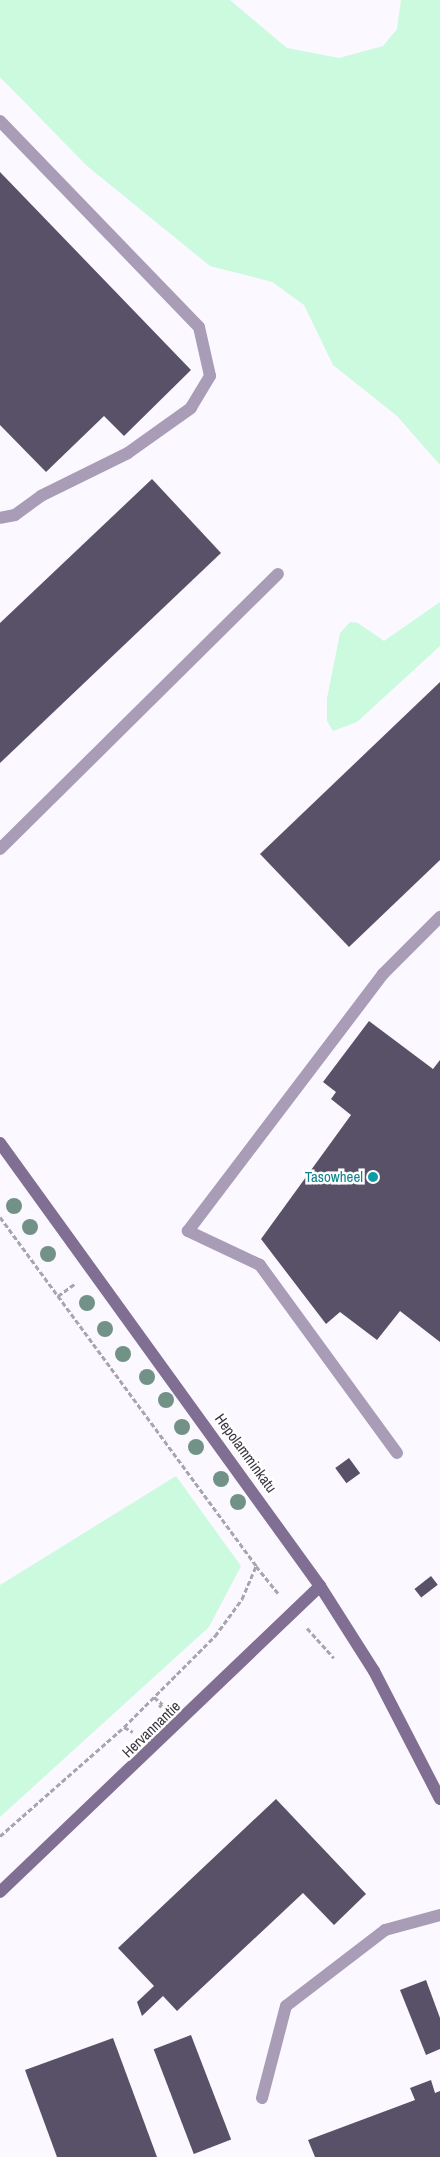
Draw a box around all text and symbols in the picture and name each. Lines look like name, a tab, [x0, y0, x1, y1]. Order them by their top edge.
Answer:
place label: Tasowheel	[305, 1168, 363, 1186]
marker: Tasowheel	[367, 1171, 379, 1183]
street label: Hepolamminkatu	[211, 1410, 281, 1496]
street label: Hervannantie	[118, 1697, 184, 1761]

